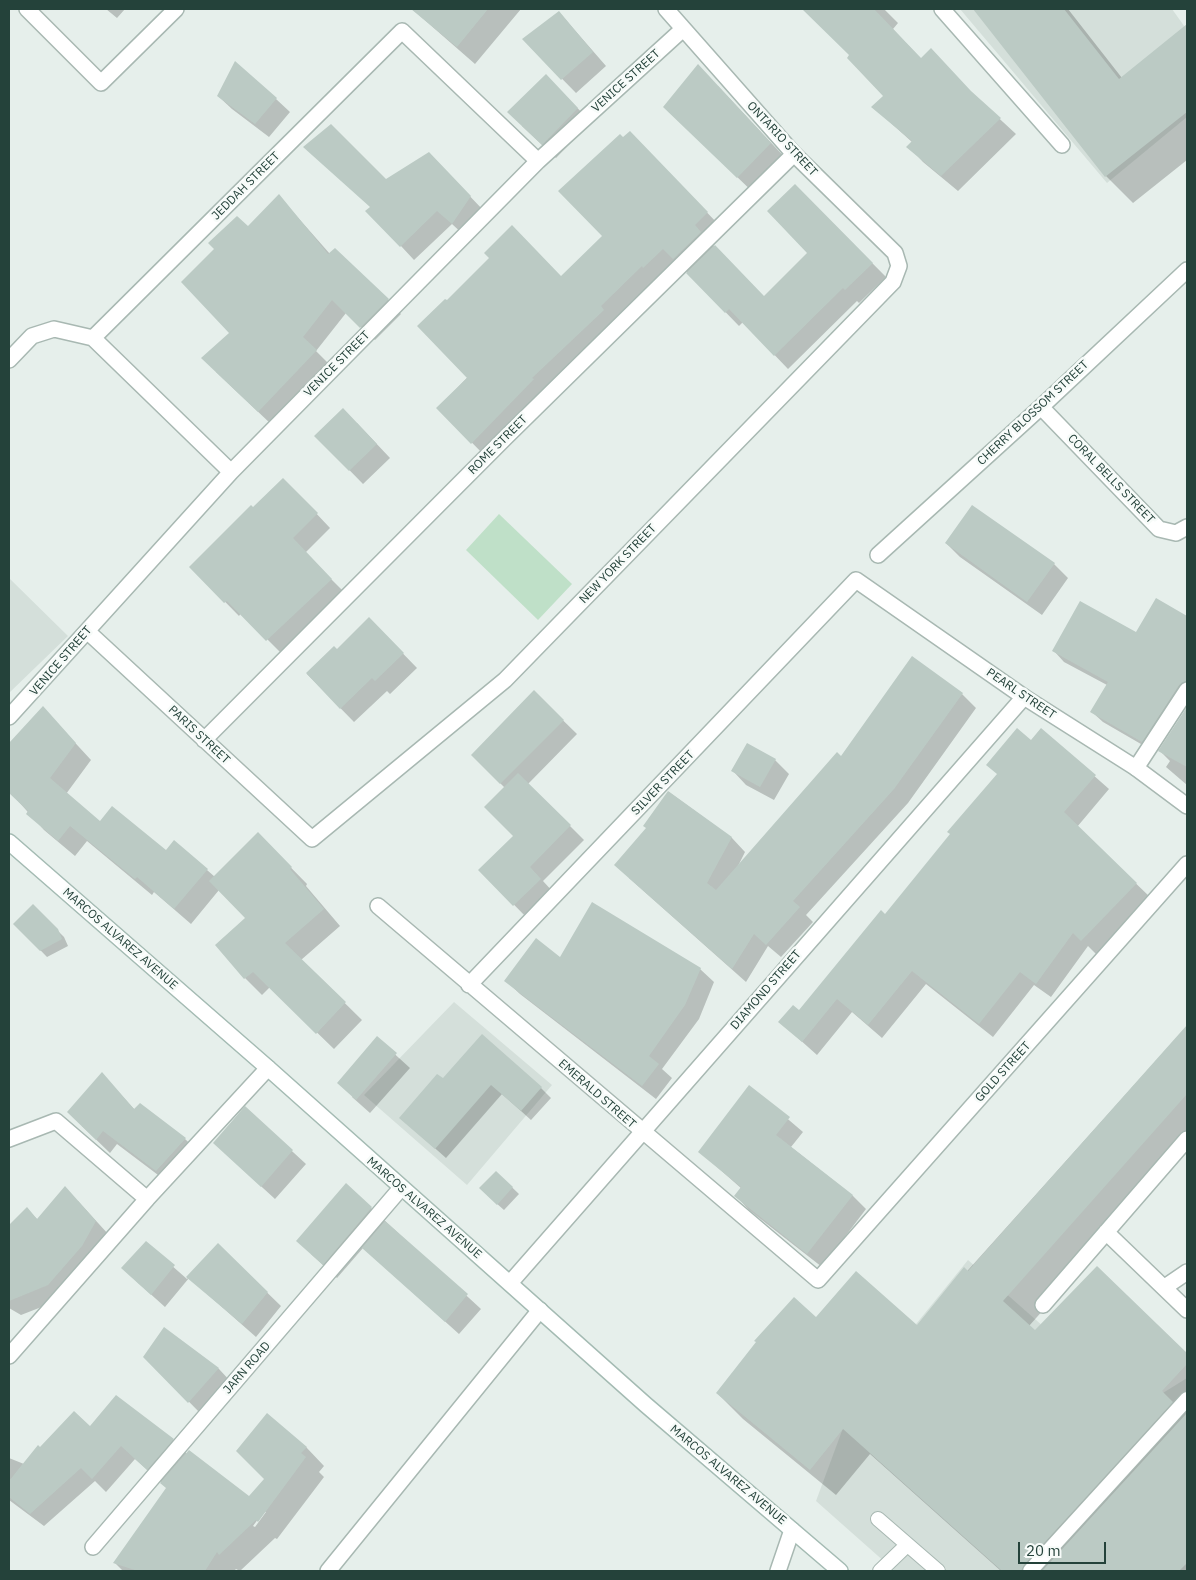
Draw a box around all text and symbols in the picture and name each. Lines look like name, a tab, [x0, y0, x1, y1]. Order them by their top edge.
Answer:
street label: VENICE STREET	[589, 47, 663, 115]
street label: ONTARIO STREET	[744, 99, 820, 179]
street label: JEDDAH STREET	[209, 149, 283, 223]
street label: VENICE STREET	[301, 328, 373, 400]
street label: CHERRY BLOSSOM STREET	[974, 358, 1092, 468]
street label: ROME STREET	[465, 412, 531, 478]
street label: CORAL BELLS STREET	[1065, 431, 1157, 527]
street label: NEW YORK STREET	[576, 521, 660, 607]
street label: VENICE STREET	[27, 623, 95, 699]
street label: PEARL STREET	[984, 665, 1058, 723]
street label: PARIS STREET	[165, 703, 233, 767]
street label: SILVER STREET	[629, 748, 697, 818]
street label: MARCOS ALVAREZ AVENUE	[60, 885, 180, 993]
street label: DIAMOND STREET	[728, 947, 804, 1033]
street label: GOLD STREET	[972, 1039, 1034, 1105]
street label: EMERALD STREET	[555, 1056, 639, 1132]
street label: MARCOS ALVAREZ AVENUE	[364, 1154, 484, 1262]
street label: JARN ROAD	[220, 1339, 274, 1397]
street label: MARCOS ALVAREZ AVENUE	[667, 1422, 789, 1528]
scale bar	[1021, 1532, 1108, 1564]
text: 20 m	[1026, 1541, 1061, 1560]

